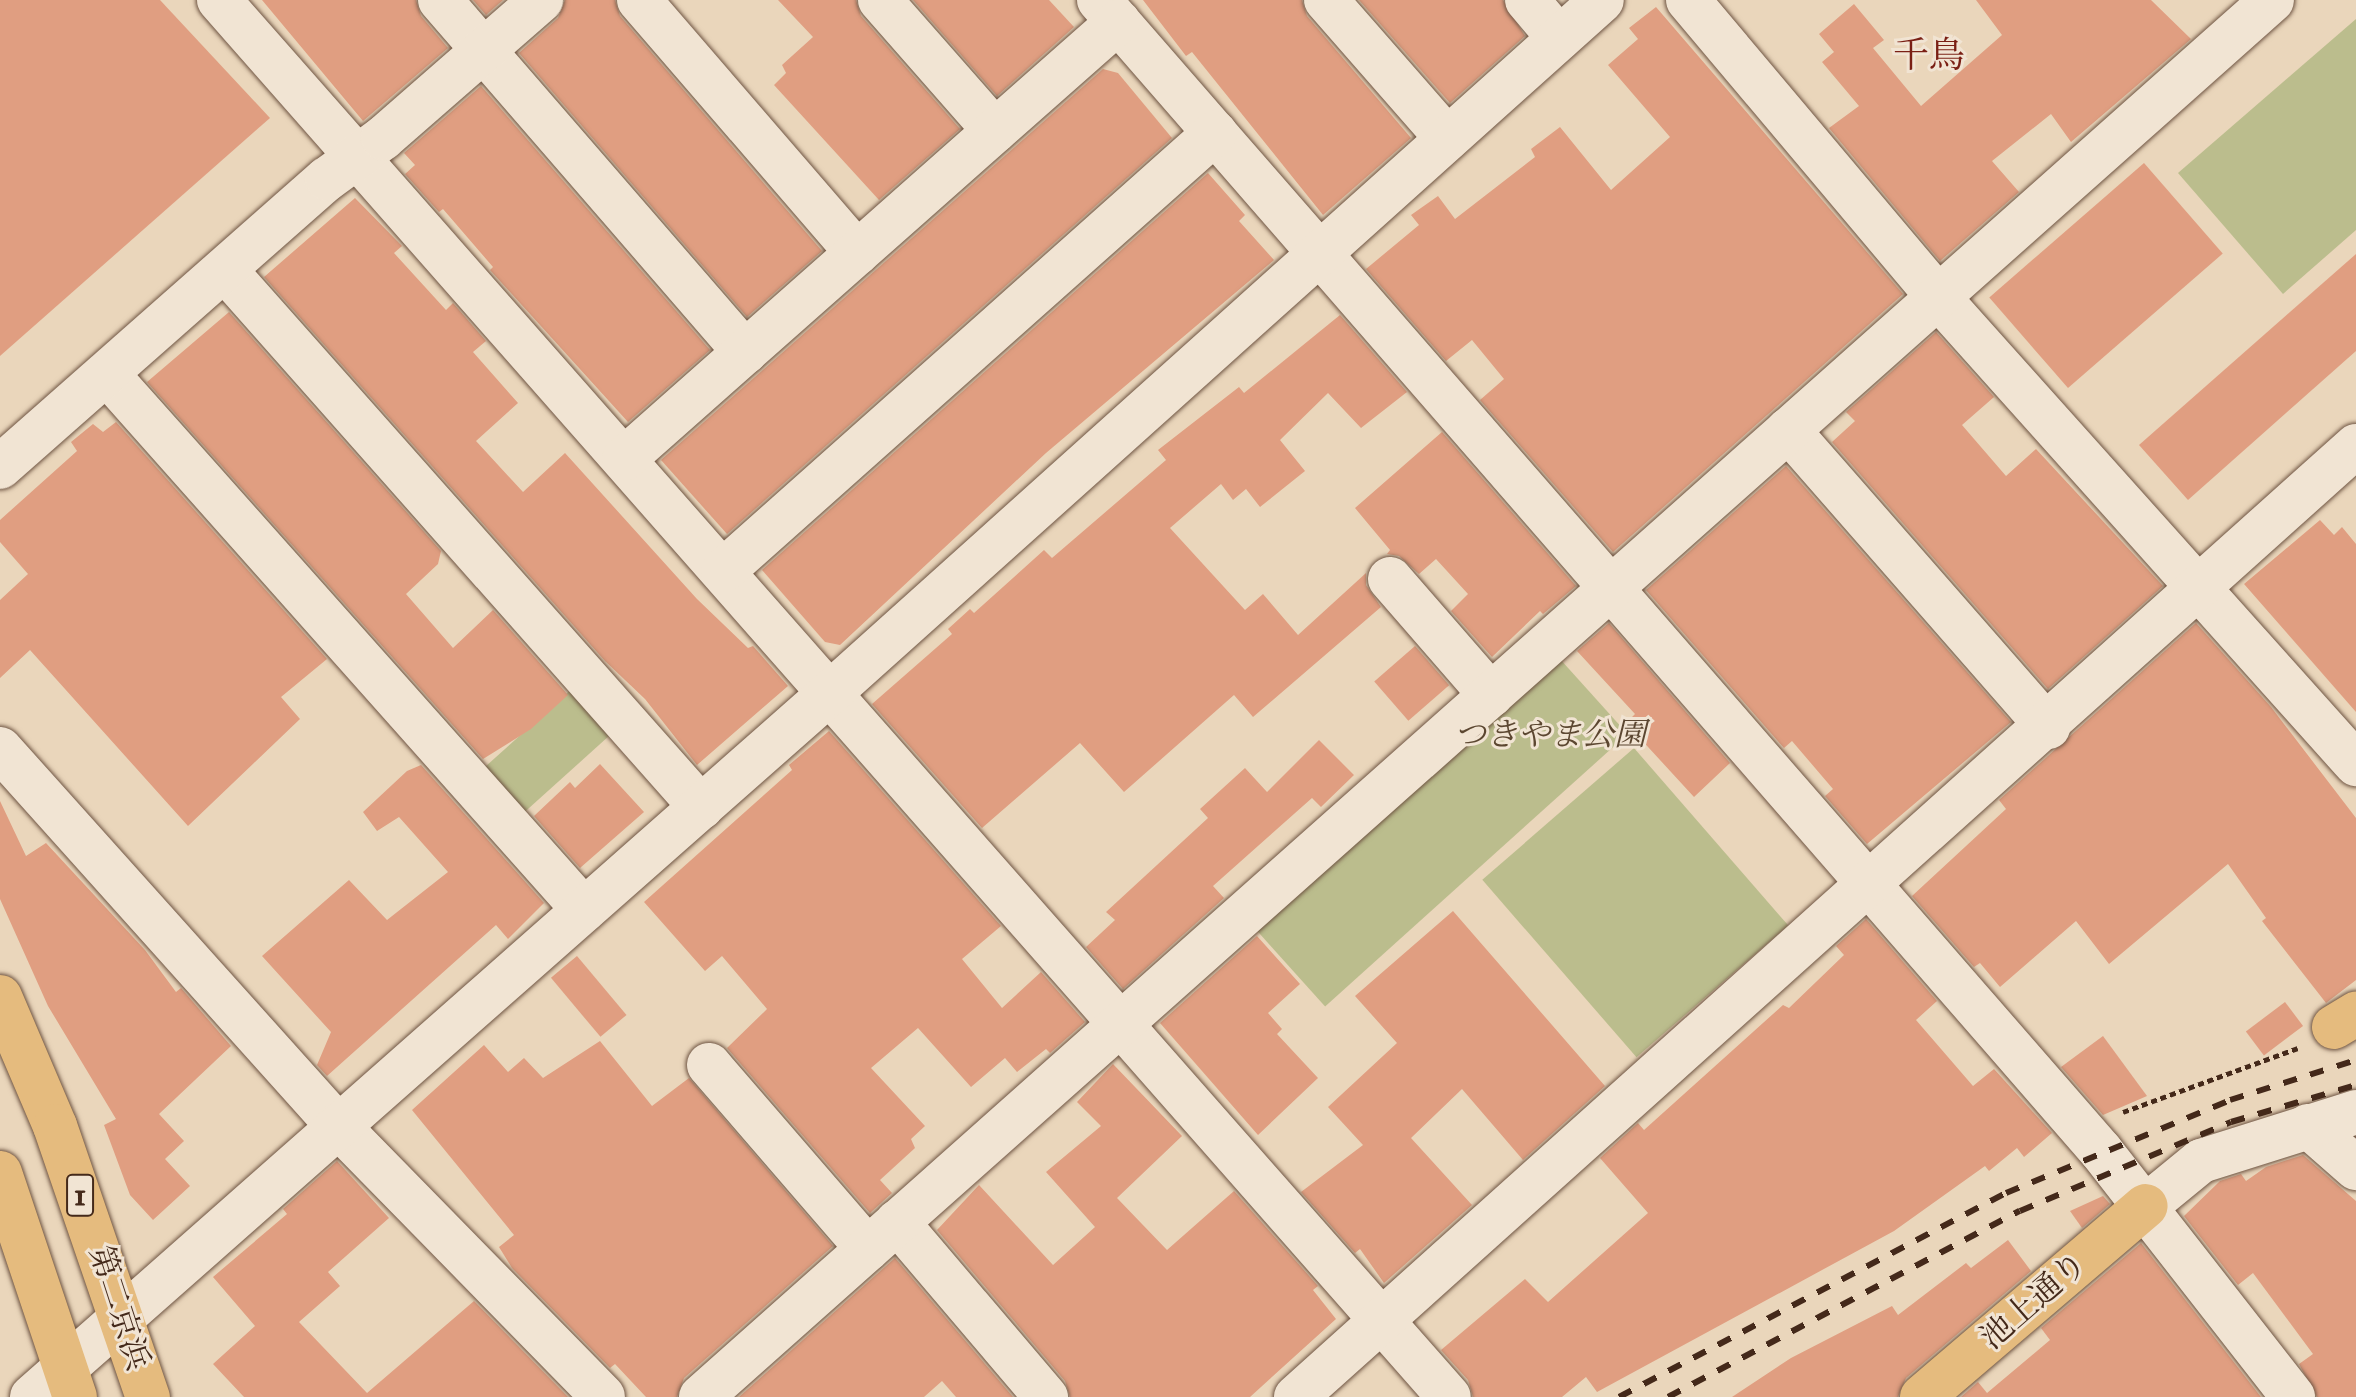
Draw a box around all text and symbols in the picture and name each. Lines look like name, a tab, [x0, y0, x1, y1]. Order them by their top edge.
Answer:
district label: 千鳥	[1893, 34, 1965, 78]
park label: つきやま公園	[1454, 716, 1646, 754]
road number: 1	[66, 1169, 94, 1221]
street label: 第二京浜	[81, 1241, 157, 1375]
street label: 池上通り	[1973, 1245, 2095, 1357]

